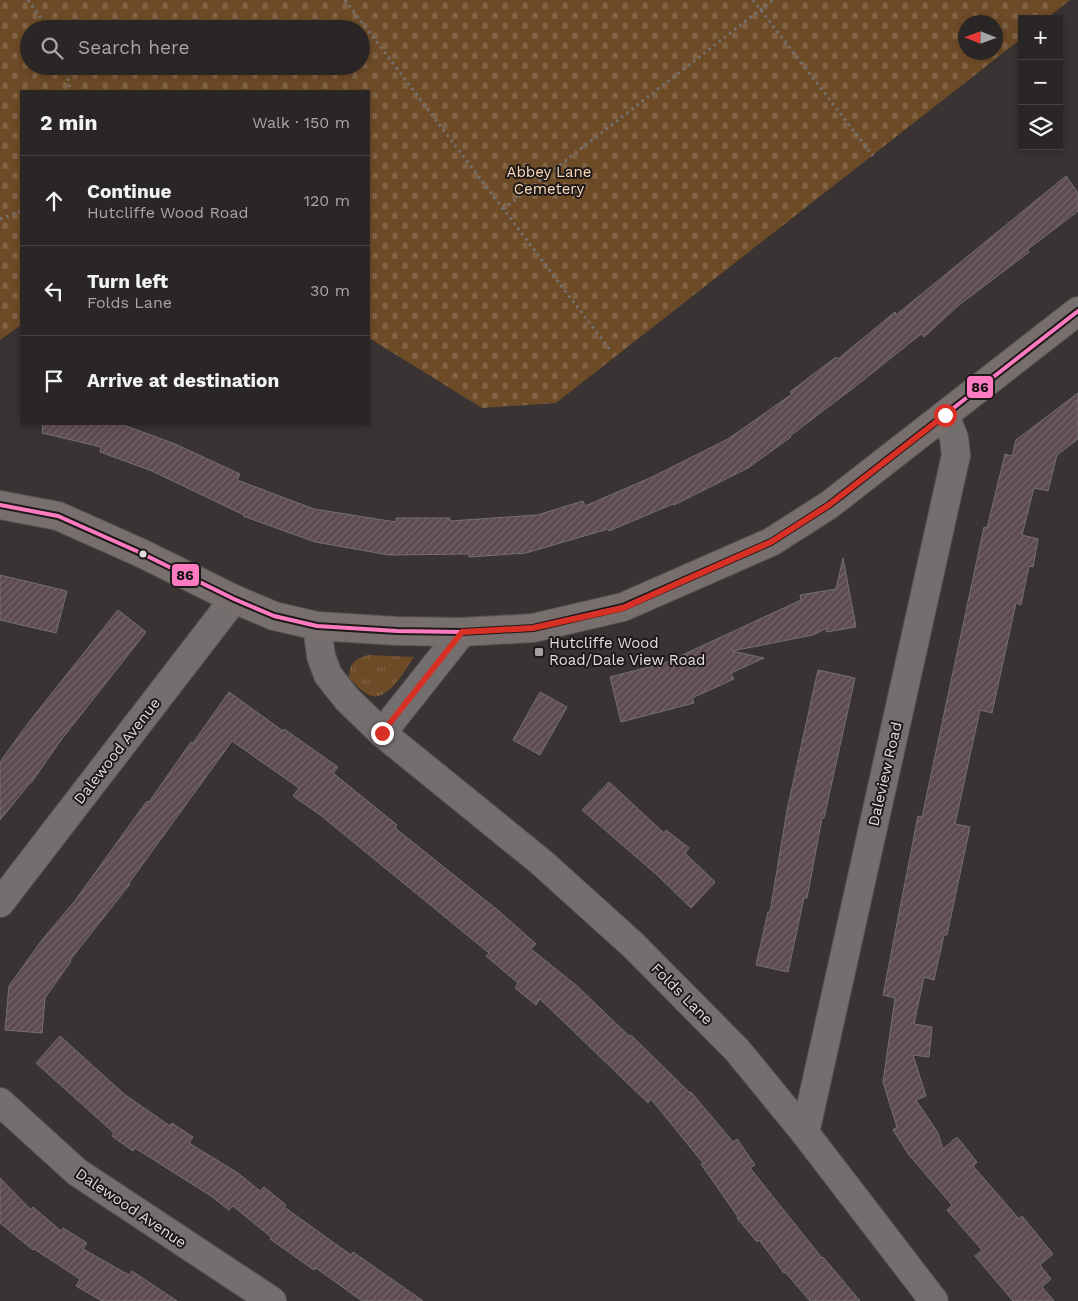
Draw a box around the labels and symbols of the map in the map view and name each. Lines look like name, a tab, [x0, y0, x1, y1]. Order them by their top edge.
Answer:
north arrow	[958, 15, 1003, 60]
park label: Abbey Lane Cemetery	[507, 163, 591, 198]
line badge: 86	[966, 375, 994, 399]
text: 86	[971, 379, 989, 395]
route start	[934, 404, 957, 427]
unlabelled marker	[138, 549, 148, 559]
line badge: 86	[171, 563, 200, 587]
text: 86	[176, 567, 194, 583]
place label: Hutcliffe Wood Road/Dale View Road	[549, 634, 705, 669]
marker: Hutcliffe Wood Road/Dale View Road	[533, 646, 545, 658]
street label: Dalewood Avenue	[70, 694, 164, 808]
street label: Daleview Road	[864, 720, 906, 828]
route end	[371, 722, 394, 745]
street label: Folds Lane	[647, 959, 717, 1029]
street label: Dalewood Avenue	[72, 1164, 190, 1252]

